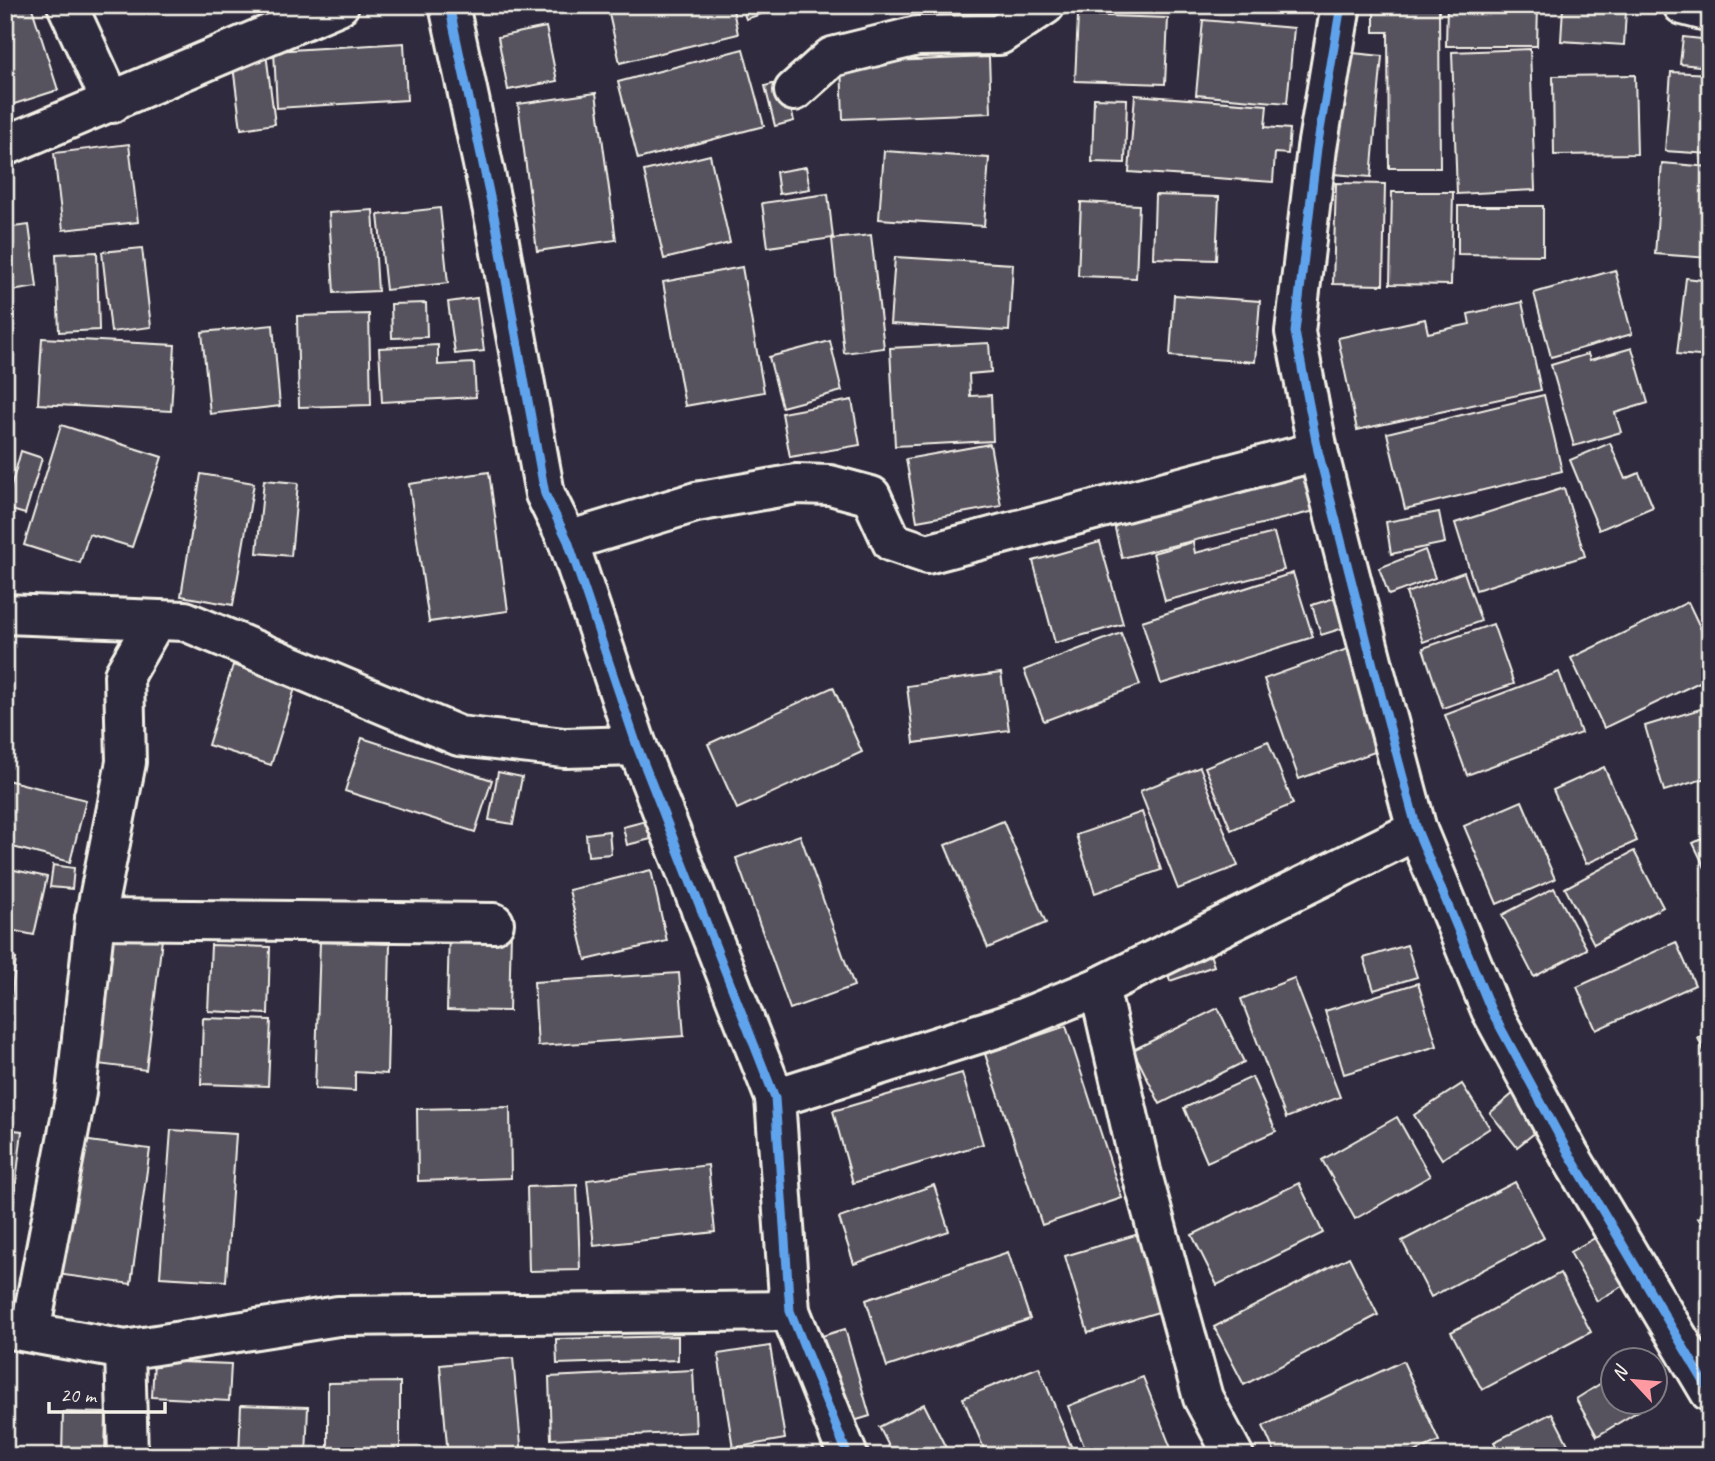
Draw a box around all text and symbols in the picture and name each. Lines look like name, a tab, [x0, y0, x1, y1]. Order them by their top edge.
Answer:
north arrow	[1600, 1346, 1670, 1416]
text: N	[1606, 1361, 1634, 1385]
scale bar	[49, 1370, 164, 1414]
text: 20 m	[60, 1382, 98, 1408]

